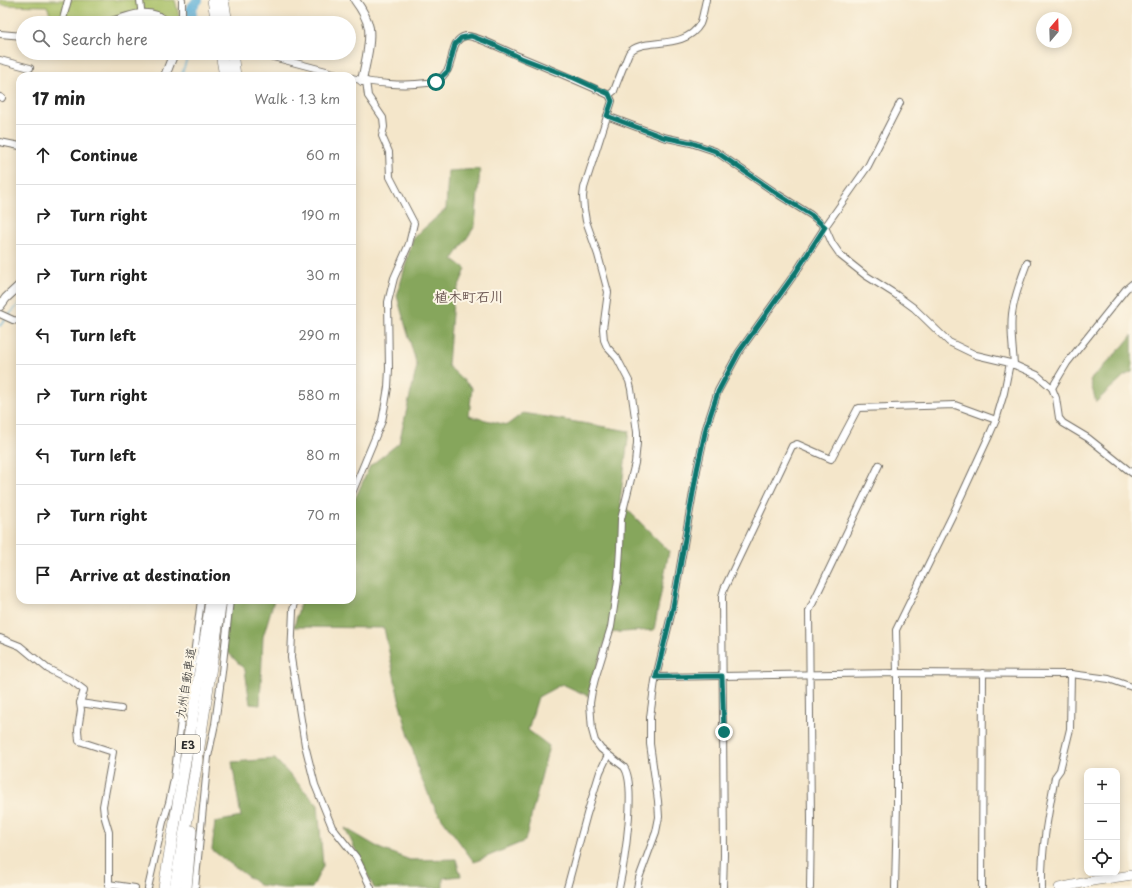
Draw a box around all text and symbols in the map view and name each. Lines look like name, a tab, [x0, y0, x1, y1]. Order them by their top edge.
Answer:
north arrow	[1036, 12, 1072, 48]
search box	[16, 16, 356, 60]
icon: search	[30, 27, 52, 49]
text: Search here	[62, 27, 148, 50]
route start	[427, 73, 445, 91]
text: 17 min	[32, 85, 86, 111]
text: Walk · 1.3 km	[255, 89, 340, 108]
text: Continue	[70, 143, 138, 166]
icon: ahead	[32, 144, 54, 166]
text: 60 m	[306, 145, 340, 164]
text: Turn right	[70, 203, 147, 226]
icon: right	[32, 204, 54, 226]
text: 190 m	[301, 205, 340, 224]
text: Turn right	[70, 263, 147, 286]
icon: right	[32, 264, 54, 286]
text: 30 m	[306, 265, 340, 284]
district label: 植木町石川	[434, 286, 504, 307]
text: Turn left	[70, 323, 136, 346]
icon: left	[32, 324, 54, 346]
text: 290 m	[299, 325, 340, 344]
text: Turn right	[70, 383, 147, 406]
icon: right	[32, 384, 54, 406]
text: 580 m	[298, 385, 340, 404]
text: Turn left	[70, 443, 136, 466]
icon: left	[32, 444, 54, 466]
text: 80 m	[306, 445, 340, 464]
text: Turn right	[70, 503, 147, 526]
icon: right	[32, 504, 54, 526]
text: 70 m	[307, 505, 340, 524]
text: Arrive at destination	[70, 563, 231, 586]
icon: arrive	[32, 564, 54, 586]
street label: 九州自動車道	[170, 646, 200, 720]
route end	[715, 723, 733, 741]
road number: E3	[176, 735, 200, 753]
map controls	[1084, 768, 1120, 876]
button: +	[1084, 768, 1120, 804]
button: −	[1084, 804, 1120, 840]
button: locate	[1084, 840, 1120, 876]

